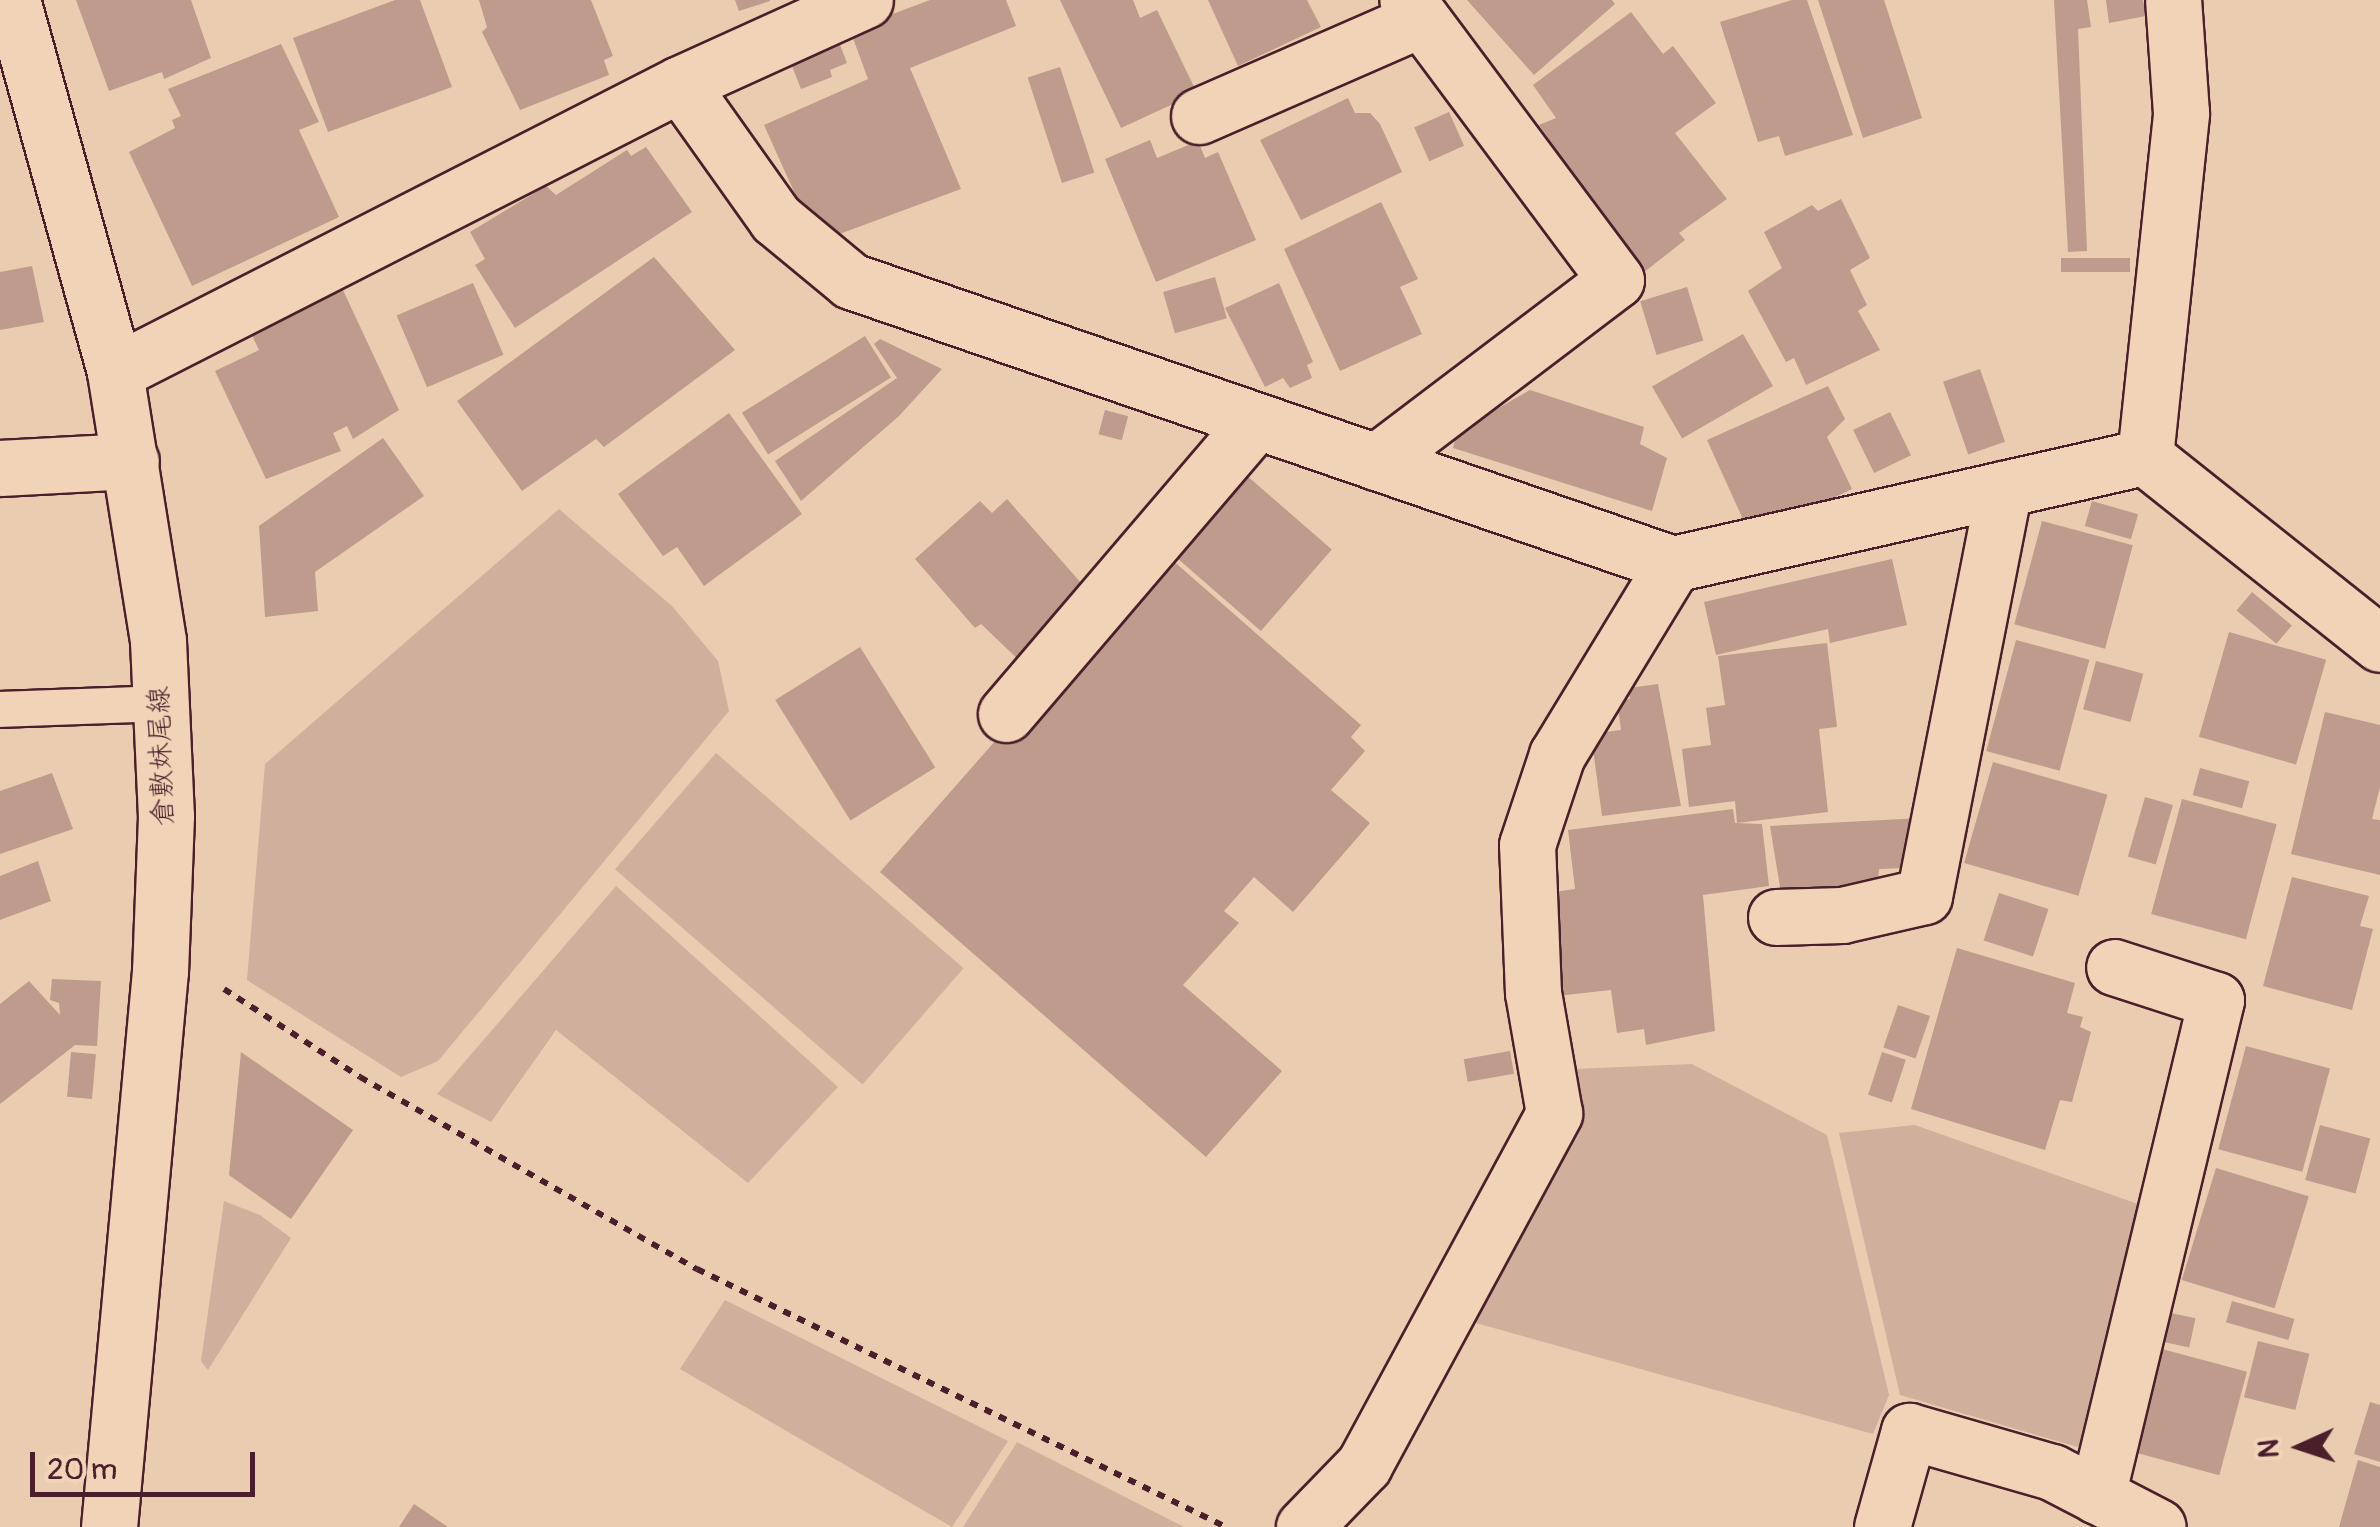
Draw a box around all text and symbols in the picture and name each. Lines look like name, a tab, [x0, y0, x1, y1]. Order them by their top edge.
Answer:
street label: 倉敷妹尾線	[143, 685, 181, 827]
north arrow	[2250, 1397, 2350, 1497]
scale bar	[35, 1432, 260, 1494]
text: N	[2252, 1438, 2288, 1459]
text: 20 m	[47, 1451, 117, 1488]

